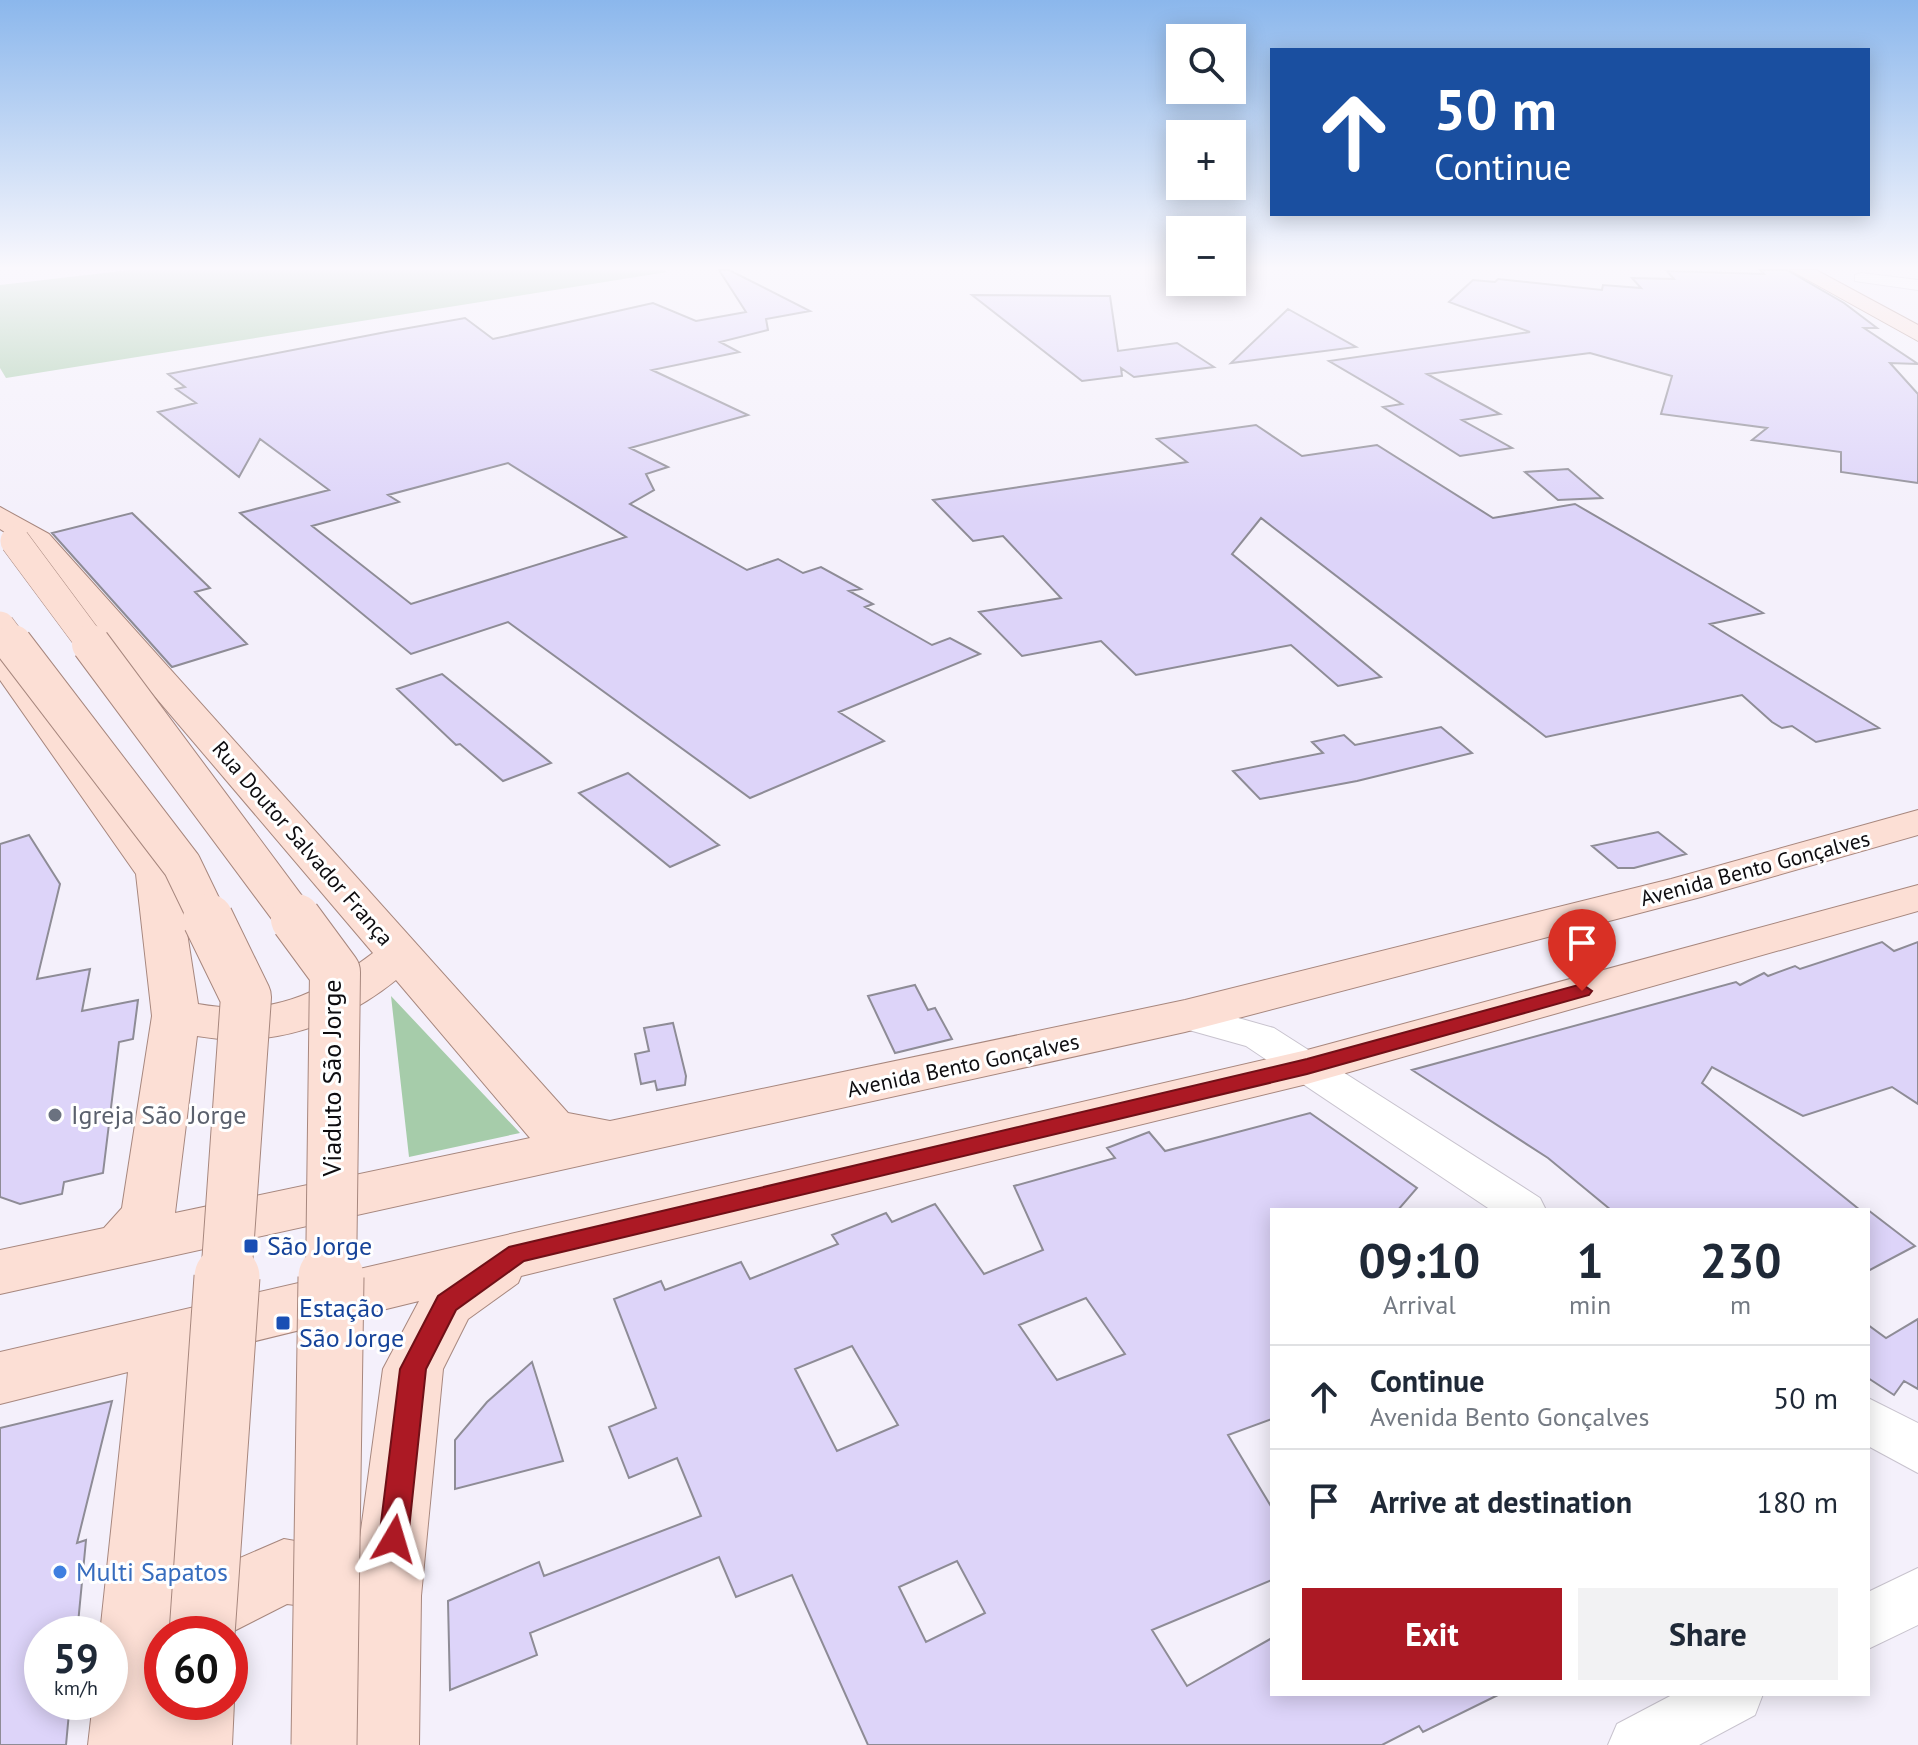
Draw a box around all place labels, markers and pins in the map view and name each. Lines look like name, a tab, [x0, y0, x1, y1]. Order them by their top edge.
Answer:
pin	[1548, 909, 1616, 991]
place label: Igreja São Jorge	[71, 1098, 246, 1131]
marker: Igreja São Jorge	[46, 1106, 64, 1124]
place label: São Jorge	[267, 1229, 372, 1262]
marker: São Jorge	[242, 1237, 260, 1255]
place label: Estação São Jorge	[299, 1291, 404, 1354]
marker: Estação São Jorge	[274, 1314, 292, 1332]
place label: Multi Sapatos	[76, 1555, 228, 1588]
marker: Multi Sapatos	[51, 1563, 69, 1581]

